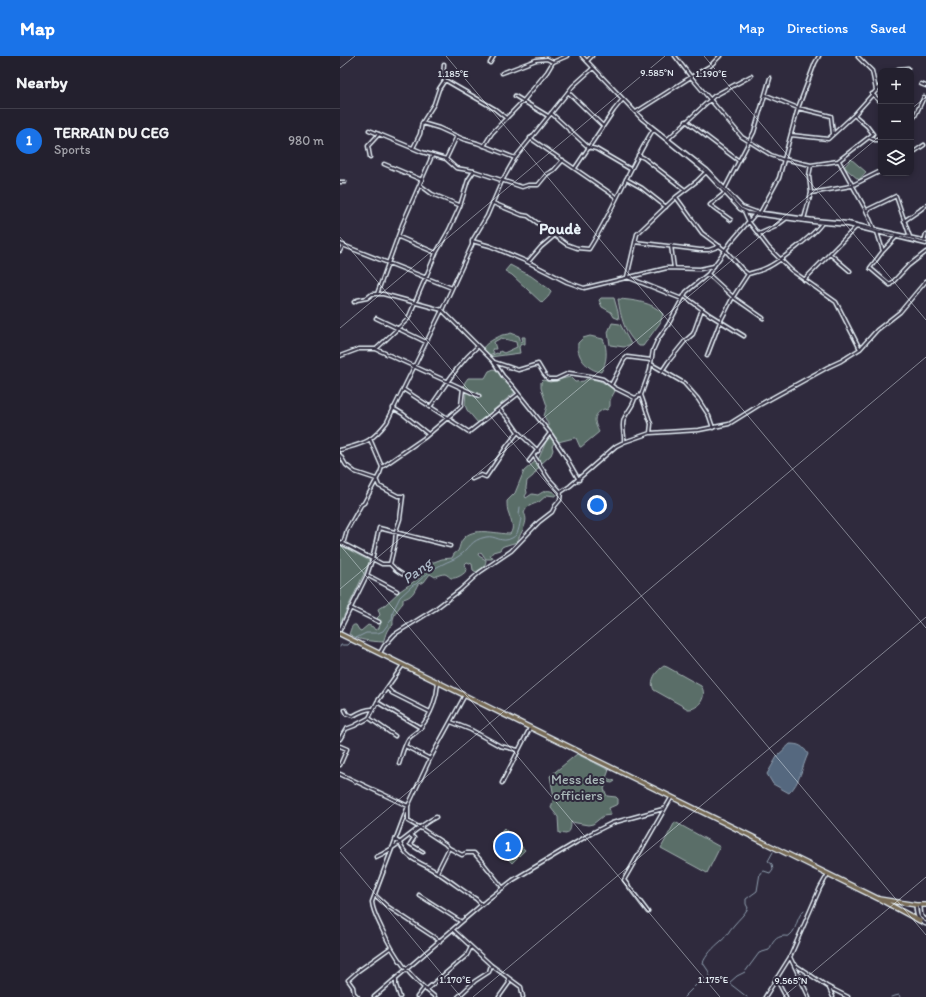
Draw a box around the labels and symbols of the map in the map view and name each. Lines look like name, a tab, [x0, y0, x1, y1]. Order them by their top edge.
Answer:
text: 9.585°N	[640, 66, 674, 79]
text: 1.185°E	[438, 67, 469, 80]
text: 1.190°E	[695, 67, 727, 80]
district label: Poudè	[539, 219, 581, 238]
your location	[587, 495, 607, 515]
water label: Pang	[399, 553, 437, 588]
park label: Mess des officiers	[551, 771, 605, 804]
pin: 1	[495, 831, 521, 861]
text: 1.170°E	[439, 973, 471, 986]
text: 1.175°E	[698, 973, 729, 986]
text: 9.565°N	[774, 974, 808, 987]

